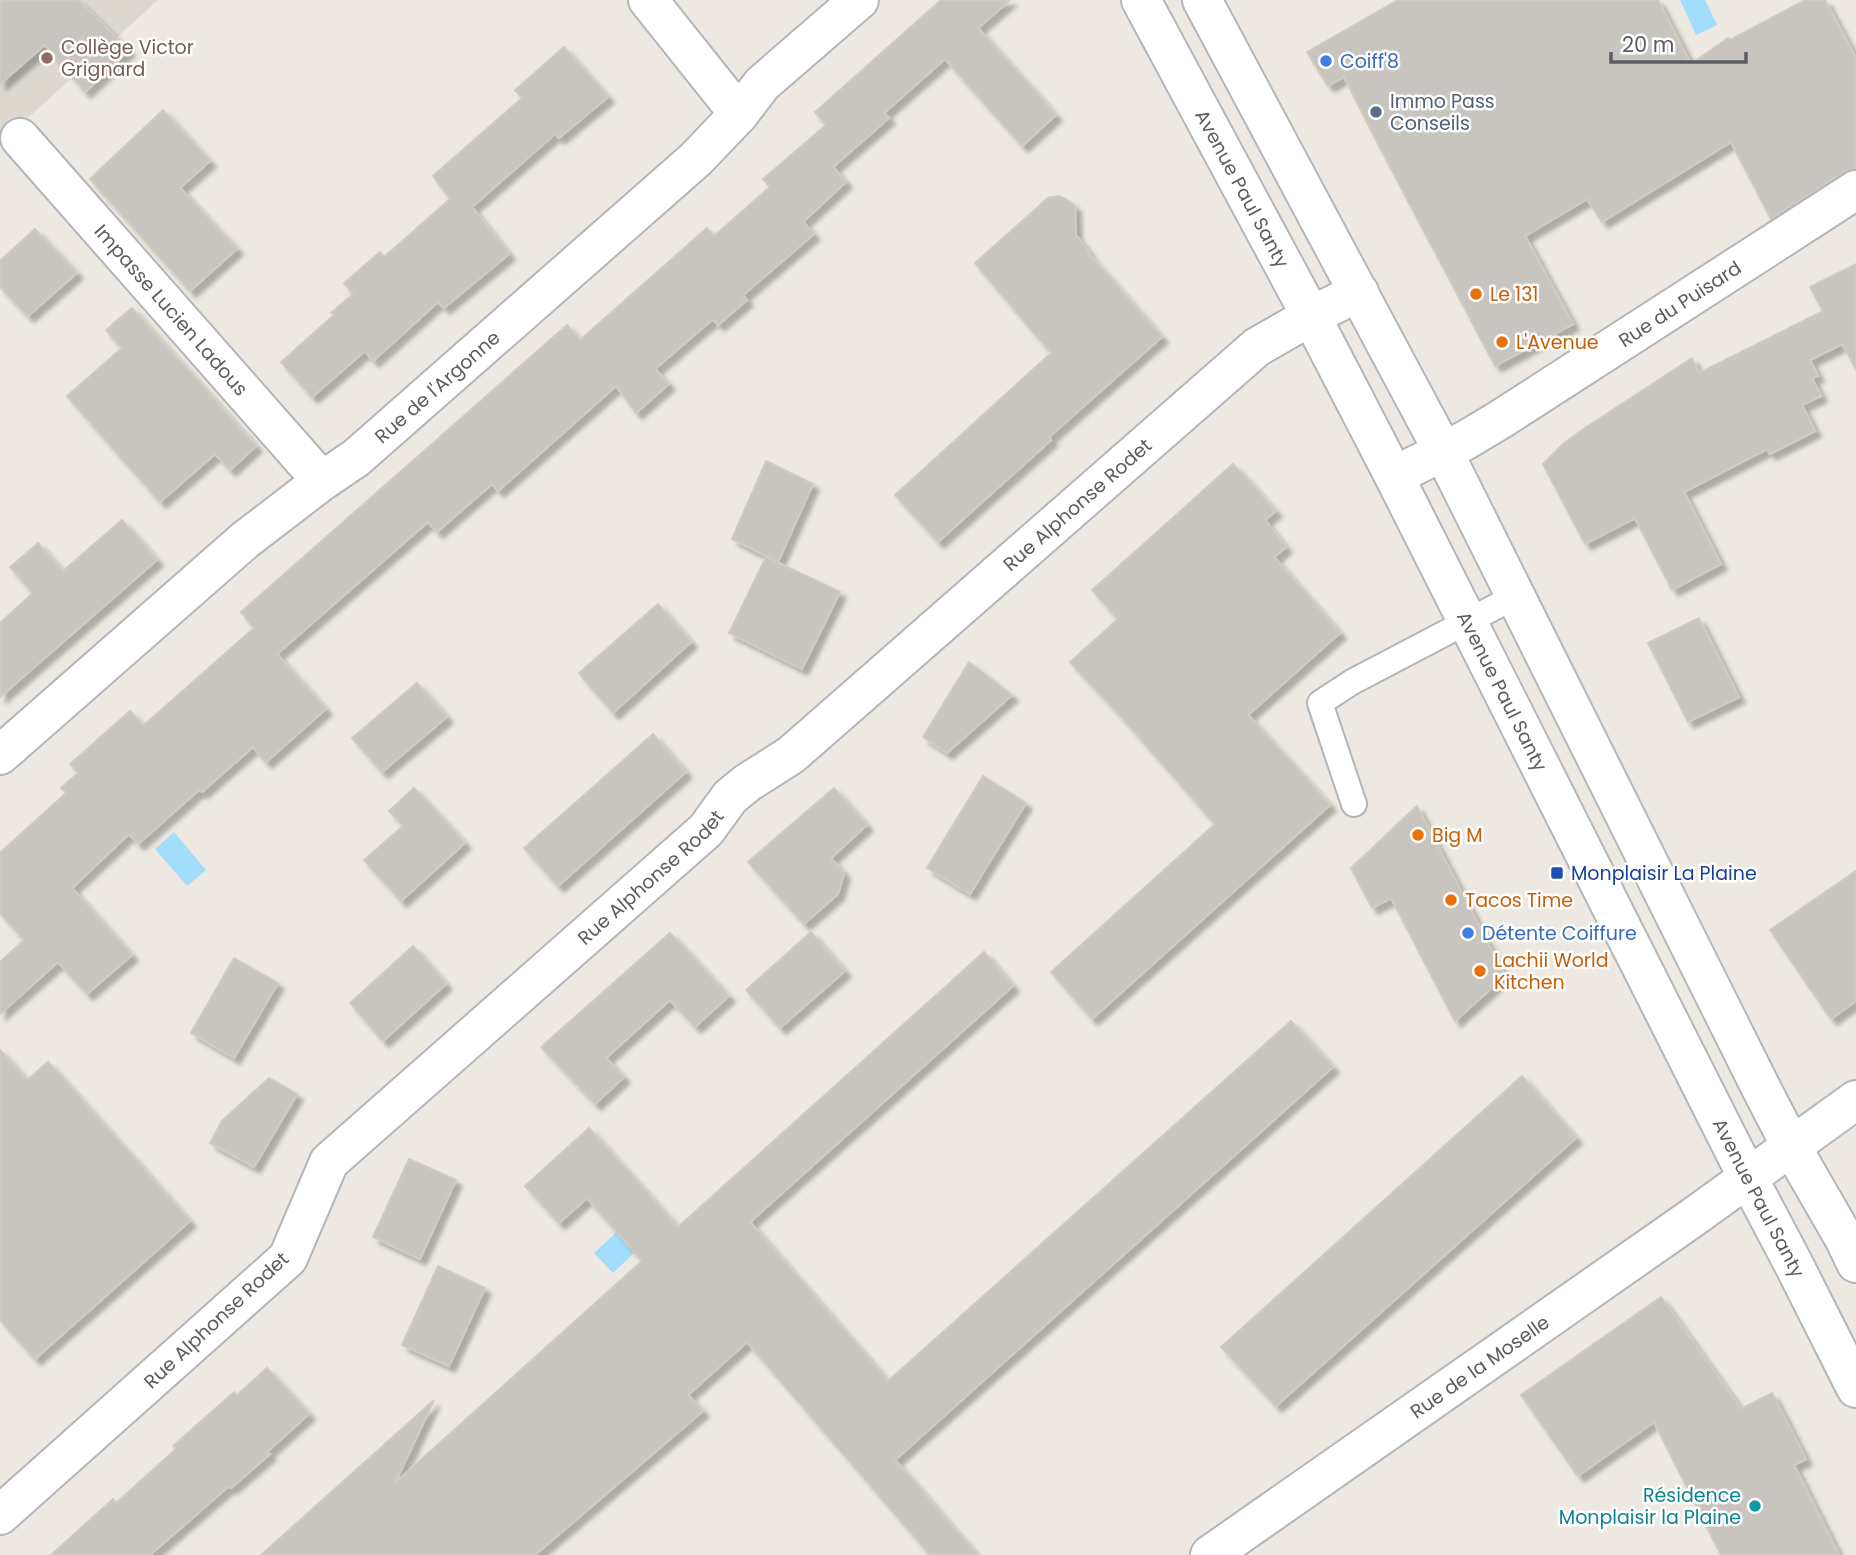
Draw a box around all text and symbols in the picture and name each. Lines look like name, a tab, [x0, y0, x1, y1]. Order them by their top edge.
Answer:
scale bar	[1611, 21, 1746, 65]
text: 20 m	[1622, 30, 1675, 59]
place label: Collège Victor Grignard	[61, 34, 194, 83]
place label: Coiff'8	[1340, 48, 1399, 75]
marker: Collège Victor Grignard	[39, 50, 55, 66]
marker: Coiff'8	[1318, 53, 1334, 69]
place label: Immo Pass Conseils	[1390, 88, 1495, 137]
marker: Immo Pass Conseils	[1368, 104, 1384, 120]
street label: Avenue Paul Santy	[1188, 105, 1296, 273]
street label: Impasse Lucien Ladous	[88, 219, 254, 402]
street label: Rue du Puisard	[1613, 254, 1747, 354]
place label: Le 131	[1490, 281, 1538, 308]
marker: Le 131	[1468, 286, 1484, 302]
street label: Rue de l'Argonne	[369, 324, 506, 450]
place label: L'Avenue	[1516, 329, 1599, 356]
marker: L'Avenue	[1494, 334, 1510, 350]
street label: Rue Alphonse Rodet	[997, 432, 1158, 577]
street label: Avenue Paul Santy	[1450, 607, 1554, 776]
street label: Rue Alphonse Rodet	[572, 804, 730, 951]
place label: Big M	[1432, 822, 1483, 849]
marker: Big M	[1410, 827, 1426, 843]
place label: Monplaisir La Plaine	[1571, 860, 1757, 887]
marker: Monplaisir La Plaine	[1549, 865, 1565, 881]
place label: Tacos Time	[1465, 887, 1573, 914]
marker: Tacos Time	[1443, 892, 1459, 908]
place label: Détente Coiffure	[1482, 920, 1637, 947]
marker: Détente Coiffure	[1460, 925, 1476, 941]
place label: Lachii World Kitchen	[1494, 947, 1608, 996]
marker: Lachii World Kitchen	[1472, 963, 1488, 979]
street label: Avenue Paul Santy	[1706, 1114, 1811, 1283]
street label: Rue Alphonse Rodet	[138, 1246, 295, 1395]
street label: Rue de la Moselle	[1405, 1309, 1555, 1425]
place label: Résidence Monplaisir la Plaine	[1559, 1482, 1741, 1531]
marker: Résidence Monplaisir la Plaine	[1747, 1498, 1763, 1514]

